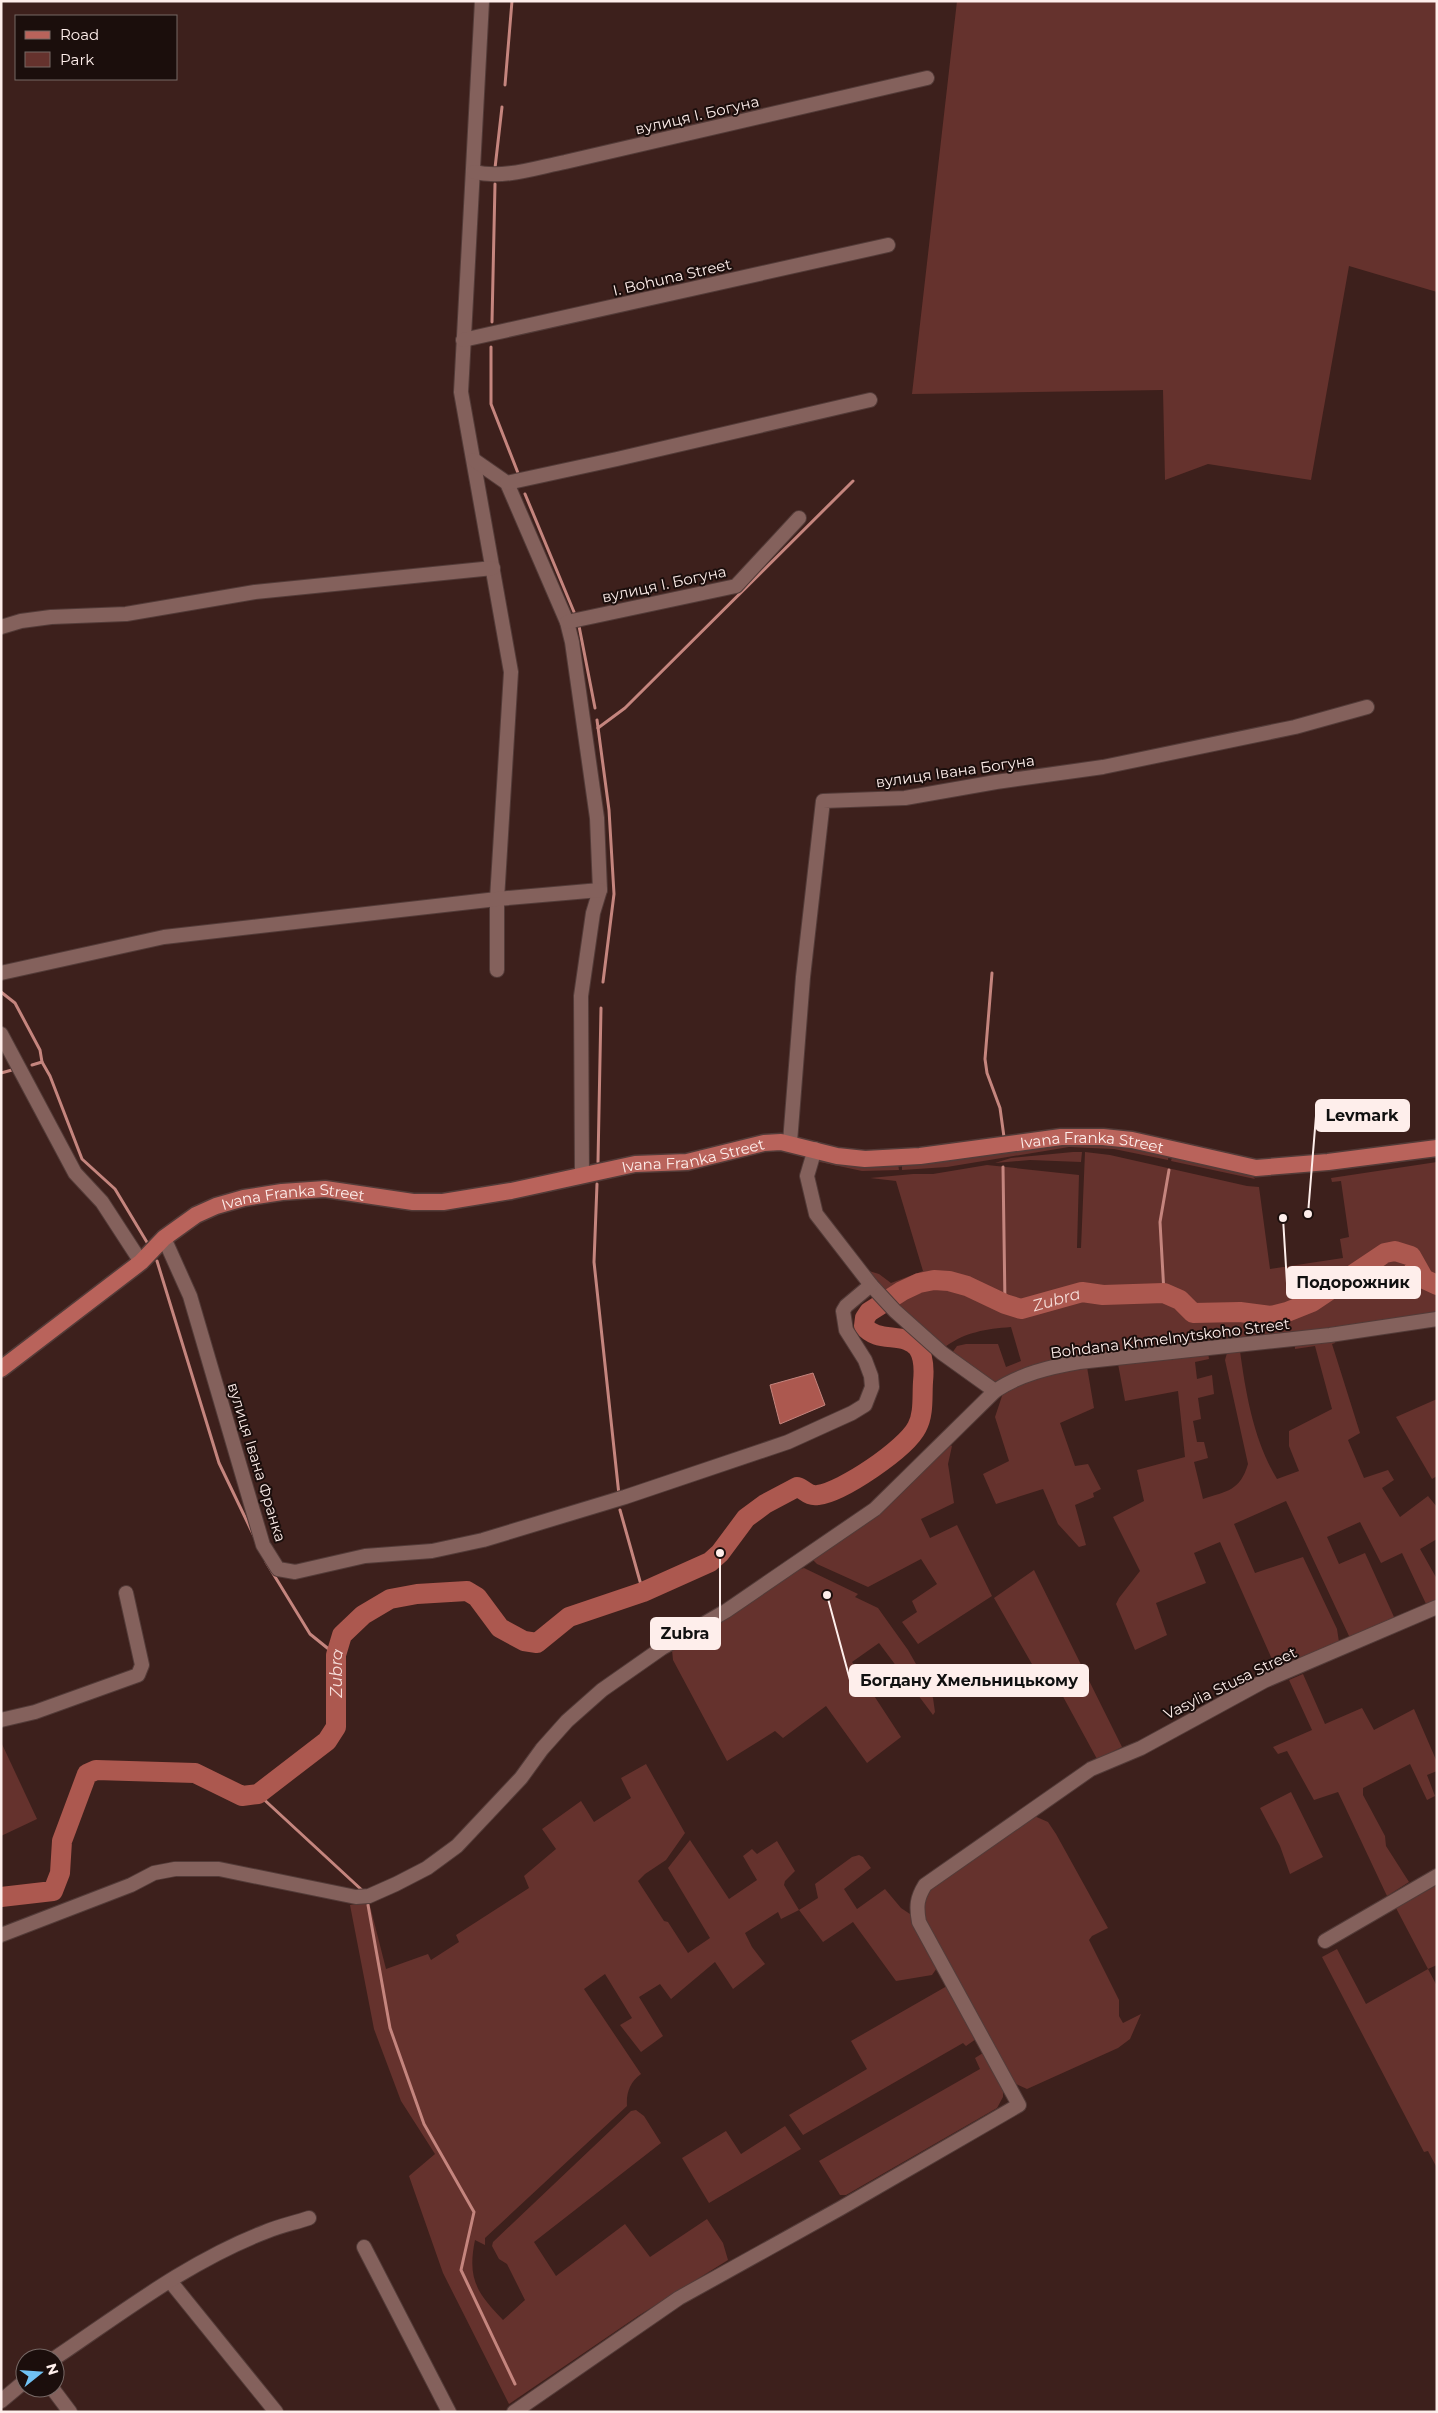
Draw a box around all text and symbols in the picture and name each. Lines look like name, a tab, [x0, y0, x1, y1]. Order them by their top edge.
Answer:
legend	[15, 15, 178, 80]
text: Road	[60, 25, 99, 44]
text: Park	[60, 50, 94, 69]
street label: вулиця І. Богуна	[633, 91, 761, 139]
street label: I. Bohuna Street	[611, 254, 733, 300]
street label: вулиця І. Богуна	[600, 562, 728, 606]
street label: вулиця Івана Богуна	[874, 750, 1036, 792]
callout: Levmark	[1316, 1100, 1409, 1131]
text: Levmark	[1325, 1106, 1399, 1125]
street label: Ivana Franka Street	[1019, 1128, 1166, 1156]
street label: Ivana Franka Street	[620, 1134, 766, 1176]
street label: Ivana Franka Street	[219, 1179, 366, 1214]
callout: Подорожник	[1287, 1267, 1420, 1298]
text: Подорожник	[1296, 1273, 1411, 1292]
water label: Zubra	[1029, 1283, 1083, 1315]
street label: Bohdana Khmelnytskoho Street	[1049, 1314, 1291, 1362]
street label: вулиця Івана Франка	[224, 1380, 290, 1544]
callout: Zubra	[651, 1618, 720, 1649]
text: Zubra	[661, 1624, 709, 1643]
street label: Vasylia Stusa Street	[1160, 1643, 1300, 1723]
water label: Zubra	[326, 1646, 347, 1699]
callout: Богдану Хмельницькому	[850, 1665, 1088, 1696]
text: Богдану Хмельницькому	[860, 1671, 1078, 1690]
north arrow	[15, 2348, 65, 2398]
text: N	[42, 2361, 63, 2377]

